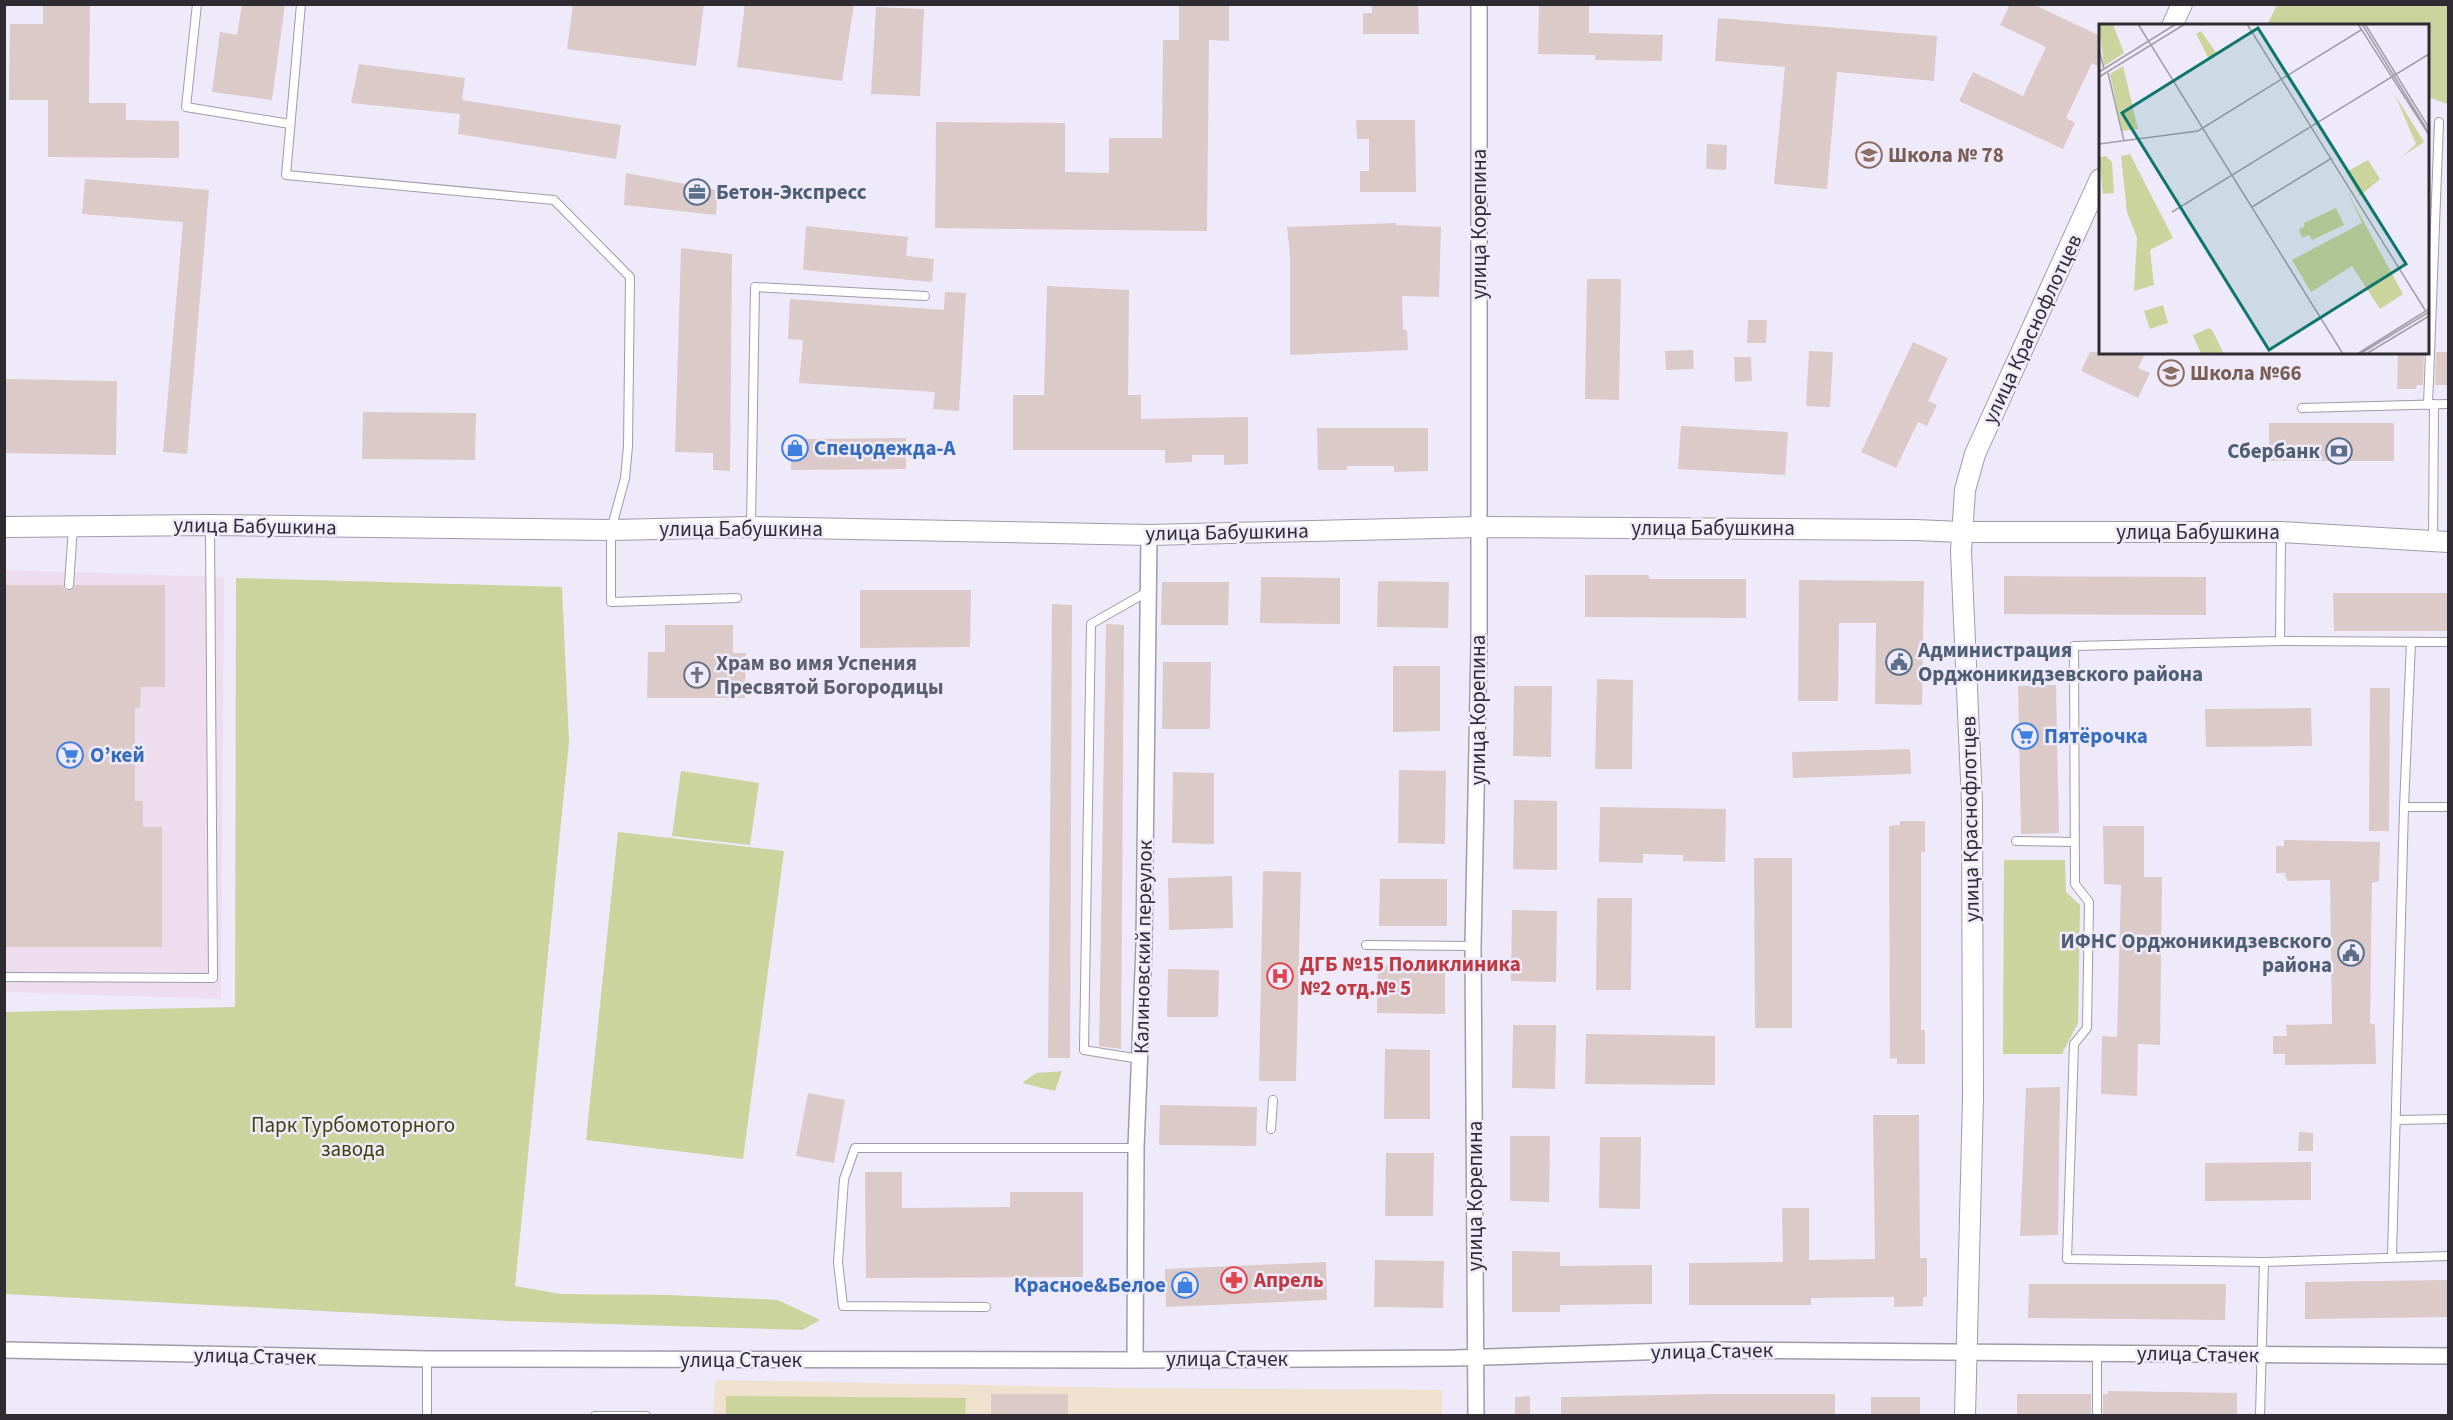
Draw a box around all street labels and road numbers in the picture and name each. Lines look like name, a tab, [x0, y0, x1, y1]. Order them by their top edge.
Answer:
street label: улица Корепина	[1464, 149, 1494, 299]
street label: улица Краснофлотцев	[1975, 229, 2089, 429]
street label: улица Бабушкина	[173, 510, 337, 542]
street label: улица Бабушкина	[1631, 513, 1795, 543]
street label: улица Бабушкина	[659, 514, 823, 544]
street label: улица Бабушкина	[1145, 516, 1309, 548]
street label: улица Бабушкина	[2116, 517, 2280, 547]
street label: улица Корепина	[1463, 635, 1493, 785]
street label: улица Краснофлотцев	[1953, 716, 1987, 922]
street label: Калиновский переулок	[1126, 839, 1160, 1054]
street label: улица Корепина	[1460, 1121, 1490, 1271]
street label: улица Стачек	[1651, 1335, 1774, 1367]
street label: улица Стачек	[2137, 1338, 2260, 1370]
street label: улица Стачек	[194, 1340, 317, 1372]
street label: улица Стачек	[1166, 1344, 1289, 1374]
street label: улица Стачек	[680, 1345, 803, 1375]

